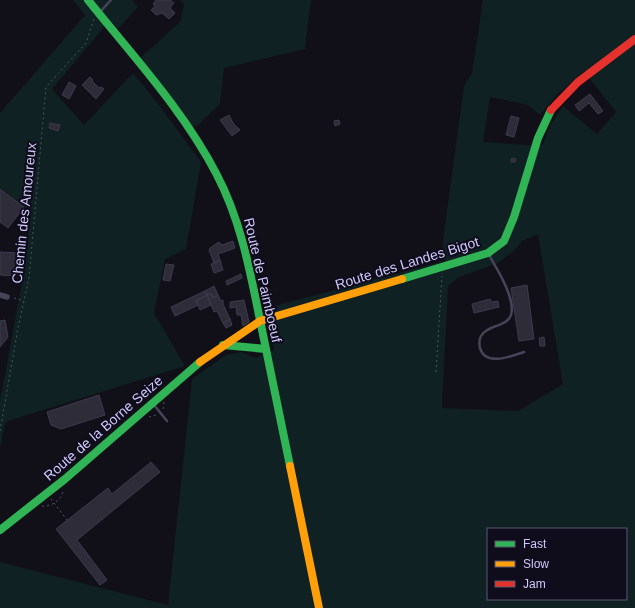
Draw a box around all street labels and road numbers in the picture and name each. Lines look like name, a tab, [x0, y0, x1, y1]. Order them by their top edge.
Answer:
street label: Chemin des Amoureux	[9, 142, 39, 284]
street label: Route de Paimboeuf	[241, 216, 285, 344]
street label: Route des Landes Bigot	[333, 233, 481, 292]
street label: Route de la Borne Seize	[40, 372, 166, 484]

